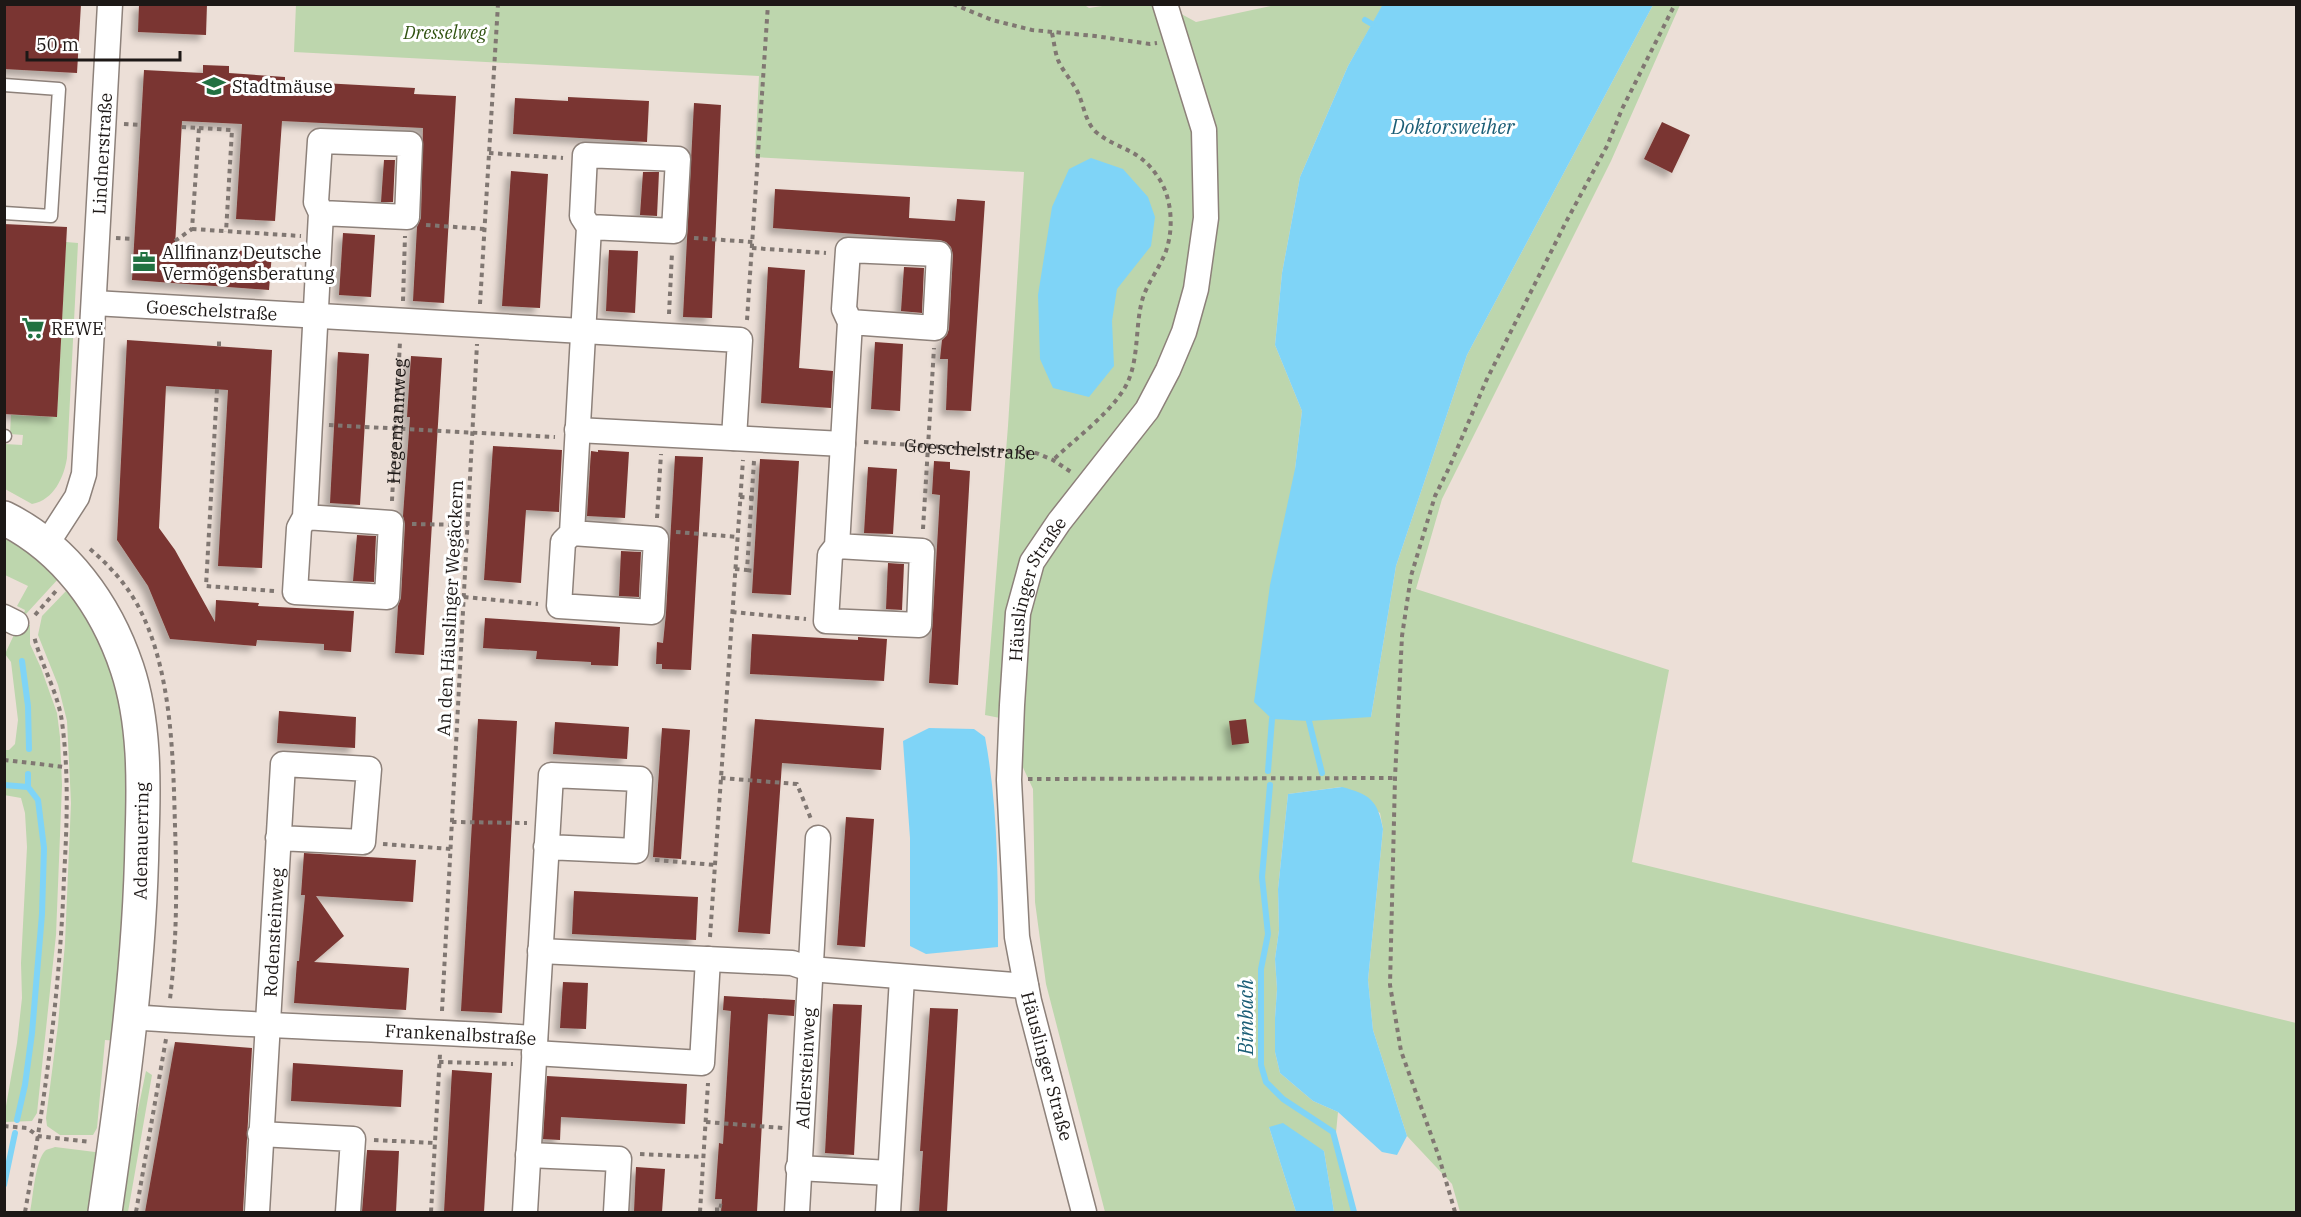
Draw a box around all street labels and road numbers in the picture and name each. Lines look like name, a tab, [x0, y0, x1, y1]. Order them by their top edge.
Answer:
street label: Lindnerstraße	[87, 92, 117, 215]
street label: Goeschelstraße	[146, 295, 278, 325]
street label: Hegemannweg	[381, 357, 411, 485]
street label: Goeschelstraße	[903, 433, 1036, 464]
street label: An den Häuslinger Wegäckern	[432, 479, 468, 737]
street label: Häuslinger Straße	[1003, 512, 1071, 662]
street label: Adenauerring	[128, 782, 154, 900]
street label: Rodensteinweg	[258, 867, 288, 998]
street label: Häuslinger Straße	[1016, 989, 1078, 1143]
street label: Adlersteinweg	[790, 1007, 820, 1129]
street label: Frankenalbstraße	[384, 1019, 537, 1050]

